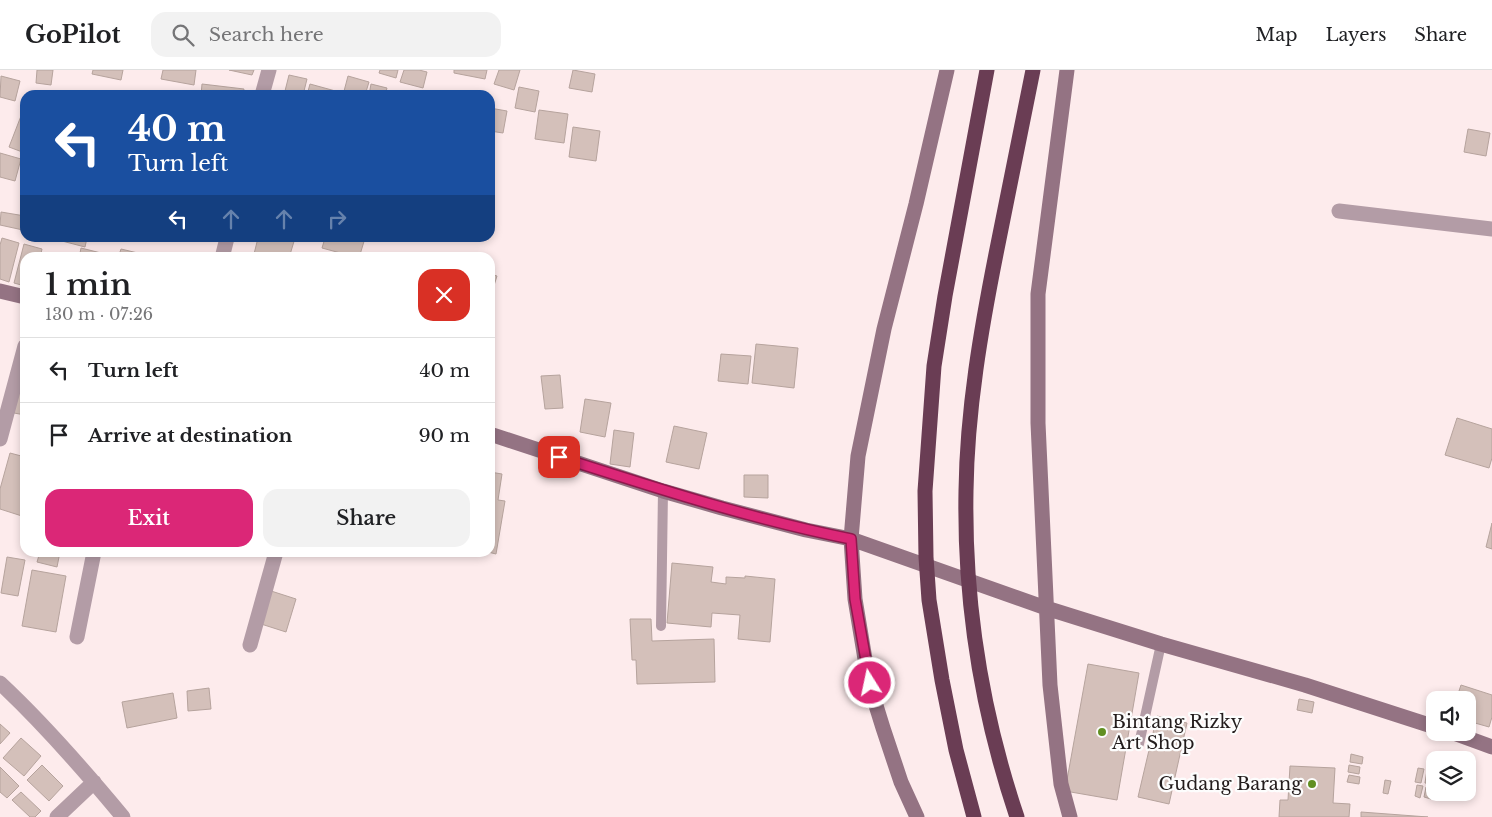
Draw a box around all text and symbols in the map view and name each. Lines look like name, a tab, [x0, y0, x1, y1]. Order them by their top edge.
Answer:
search box	[151, 12, 501, 57]
text: GoPilot	[25, 20, 121, 49]
icon: search	[169, 21, 197, 49]
text: Search here	[209, 23, 324, 46]
text: Map	[1256, 24, 1297, 46]
text: Layers	[1325, 24, 1386, 46]
text: Share	[1414, 24, 1467, 46]
text: 40 m	[128, 107, 226, 150]
icon: left	[45, 110, 110, 175]
text: Turn left	[128, 150, 228, 177]
icon: left	[164, 205, 192, 233]
icon: ahead	[217, 205, 245, 233]
icon: ahead	[270, 205, 298, 233]
icon: right	[323, 205, 351, 233]
text: 1 min	[45, 266, 131, 303]
button: close	[418, 269, 470, 321]
text: 130 m · 07:26	[45, 304, 153, 324]
icon: left	[45, 356, 73, 384]
text: Turn left	[88, 359, 179, 382]
text: 40 m	[419, 359, 470, 382]
icon: arrive	[45, 421, 73, 449]
text: Arrive at destination	[88, 424, 292, 447]
text: 90 m	[418, 424, 470, 447]
pin	[538, 436, 580, 478]
icon: arrive	[545, 443, 573, 471]
button: Exit	[45, 489, 253, 547]
button: Share	[263, 489, 470, 547]
position arrow	[843, 656, 895, 708]
map controls	[1426, 691, 1476, 801]
button: sound	[1426, 691, 1476, 741]
place label: Bintang Rizky Art Shop	[1111, 711, 1243, 754]
marker: Bintang Rizky Art Shop	[1096, 726, 1108, 738]
button: layers	[1426, 751, 1476, 801]
place label: Gudang Barang	[1158, 773, 1302, 795]
marker: Gudang Barang	[1306, 778, 1318, 790]

